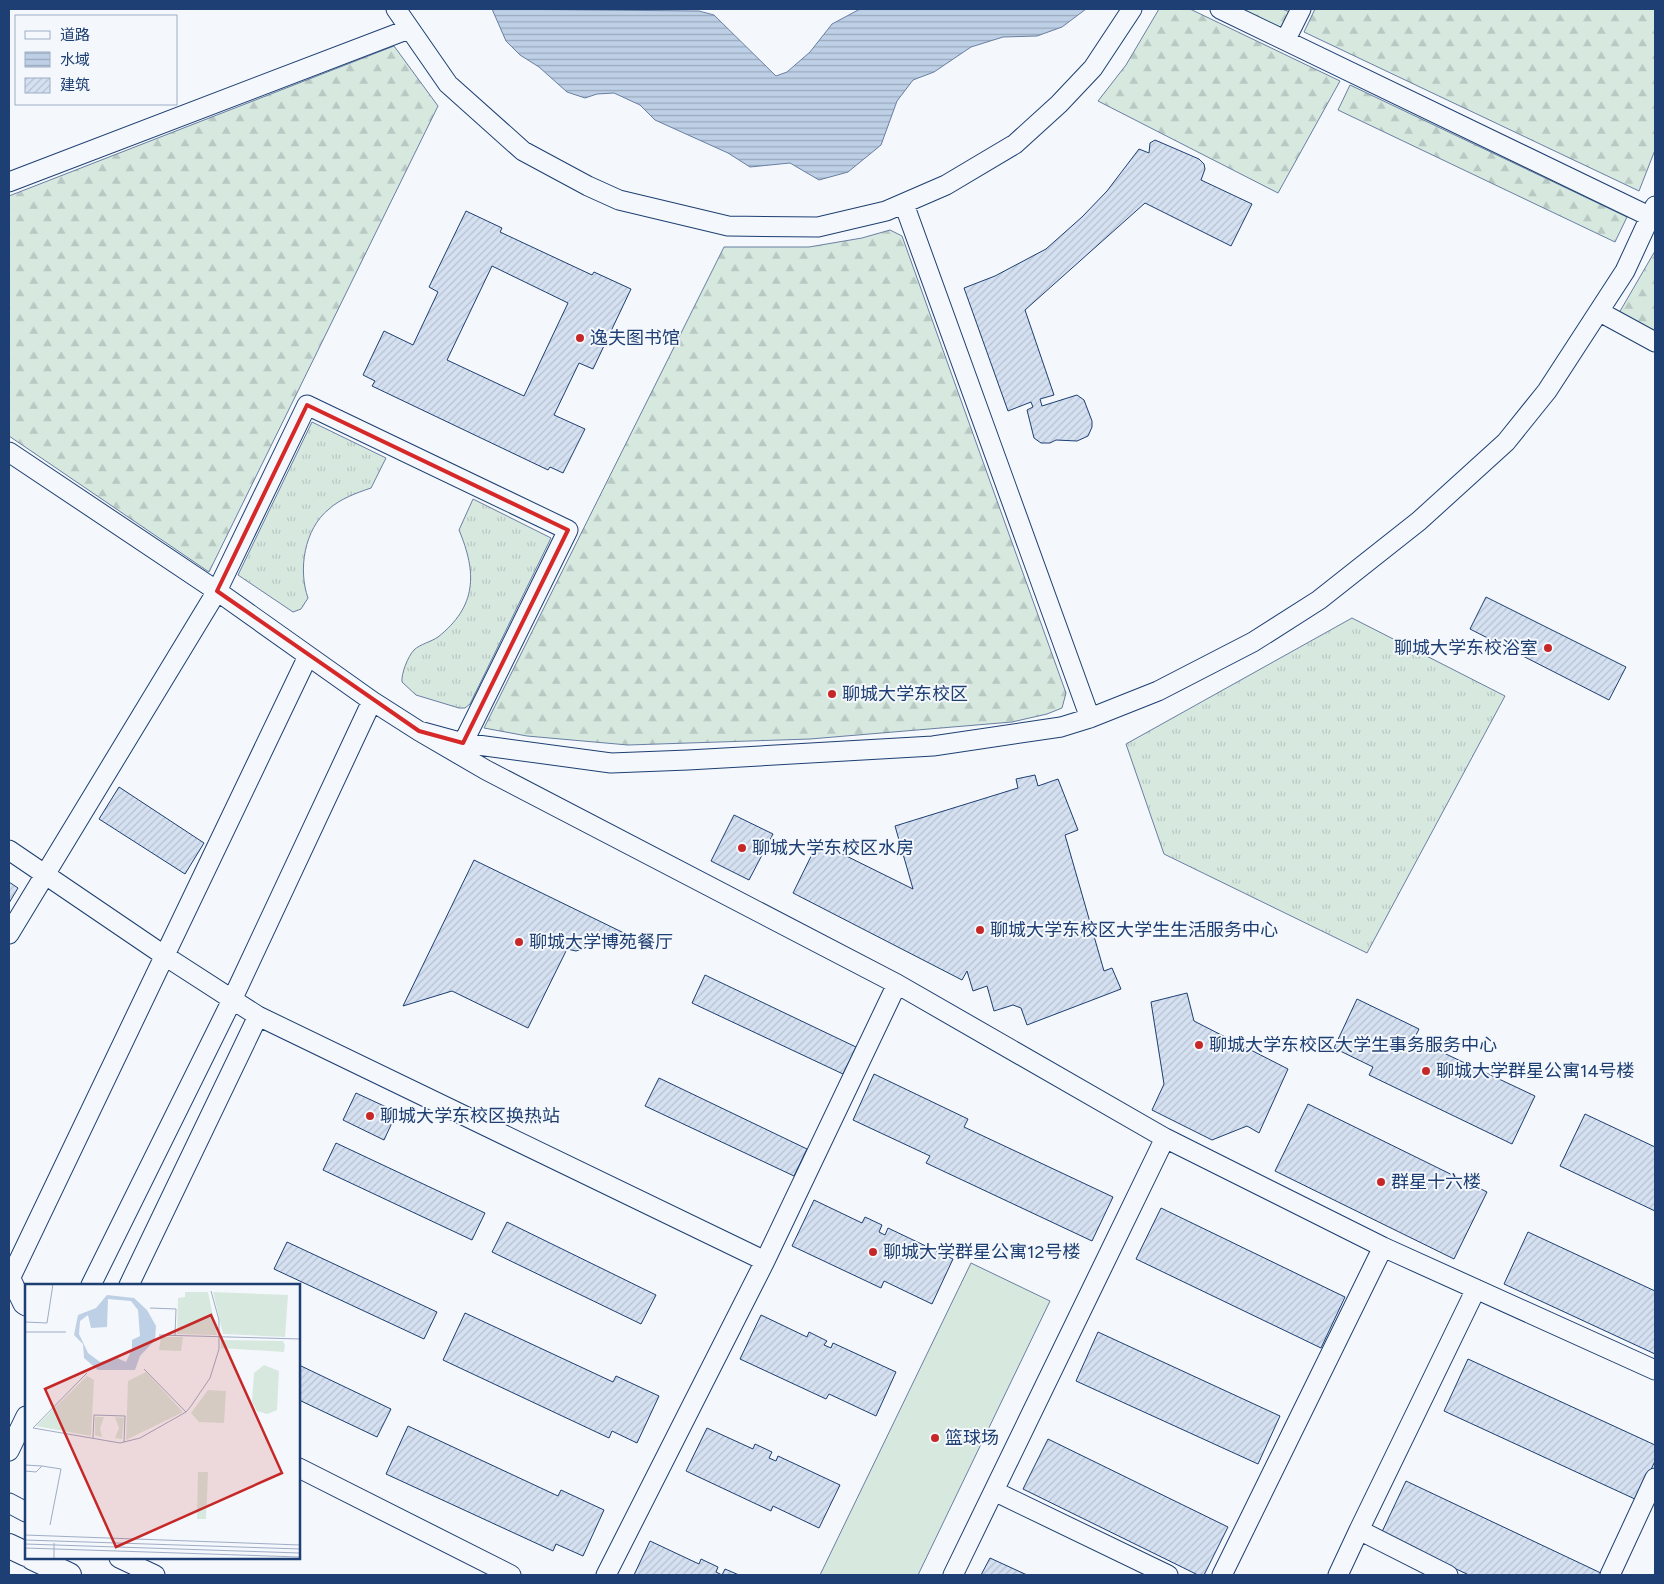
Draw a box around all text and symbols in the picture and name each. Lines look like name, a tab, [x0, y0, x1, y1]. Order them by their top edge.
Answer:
legend	[15, 15, 178, 105]
text: 道路	[60, 26, 90, 44]
text: 水域	[60, 51, 90, 69]
text: 建筑	[60, 76, 90, 94]
place label: 逸夫图书馆	[590, 327, 680, 349]
marker: 逸夫图书馆	[574, 332, 586, 344]
place label: 聊城大学东校浴室	[1394, 637, 1538, 659]
marker: 聊城大学东校浴室	[1542, 642, 1554, 654]
place label: 聊城大学东校区	[842, 683, 968, 705]
marker: 聊城大学东校区	[826, 688, 838, 700]
place label: 聊城大学东校区水房	[752, 837, 914, 859]
marker: 聊城大学东校区水房	[736, 842, 748, 854]
place label: 聊城大学东校区大学生生活服务中心	[990, 919, 1278, 941]
marker: 聊城大学东校区大学生生活服务中心	[974, 924, 986, 936]
place label: 聊城大学博苑餐厅	[529, 931, 673, 953]
marker: 聊城大学博苑餐厅	[513, 936, 525, 948]
place label: 聊城大学东校区大学生事务服务中心	[1209, 1034, 1497, 1056]
marker: 聊城大学东校区大学生事务服务中心	[1193, 1039, 1205, 1051]
place label: 聊城大学群星公寓14号楼	[1436, 1060, 1635, 1082]
marker: 聊城大学群星公寓14号楼	[1420, 1065, 1432, 1077]
place label: 聊城大学东校区换热站	[380, 1105, 560, 1127]
marker: 聊城大学东校区换热站	[364, 1110, 376, 1122]
place label: 群星十六楼	[1391, 1171, 1481, 1193]
marker: 群星十六楼	[1375, 1176, 1387, 1188]
place label: 聊城大学群星公寓12号楼	[883, 1241, 1081, 1263]
marker: 聊城大学群星公寓12号楼	[867, 1246, 879, 1258]
inset map	[25, 1284, 300, 1559]
place label: 篮球场	[945, 1427, 999, 1449]
marker: 篮球场	[929, 1432, 941, 1444]

